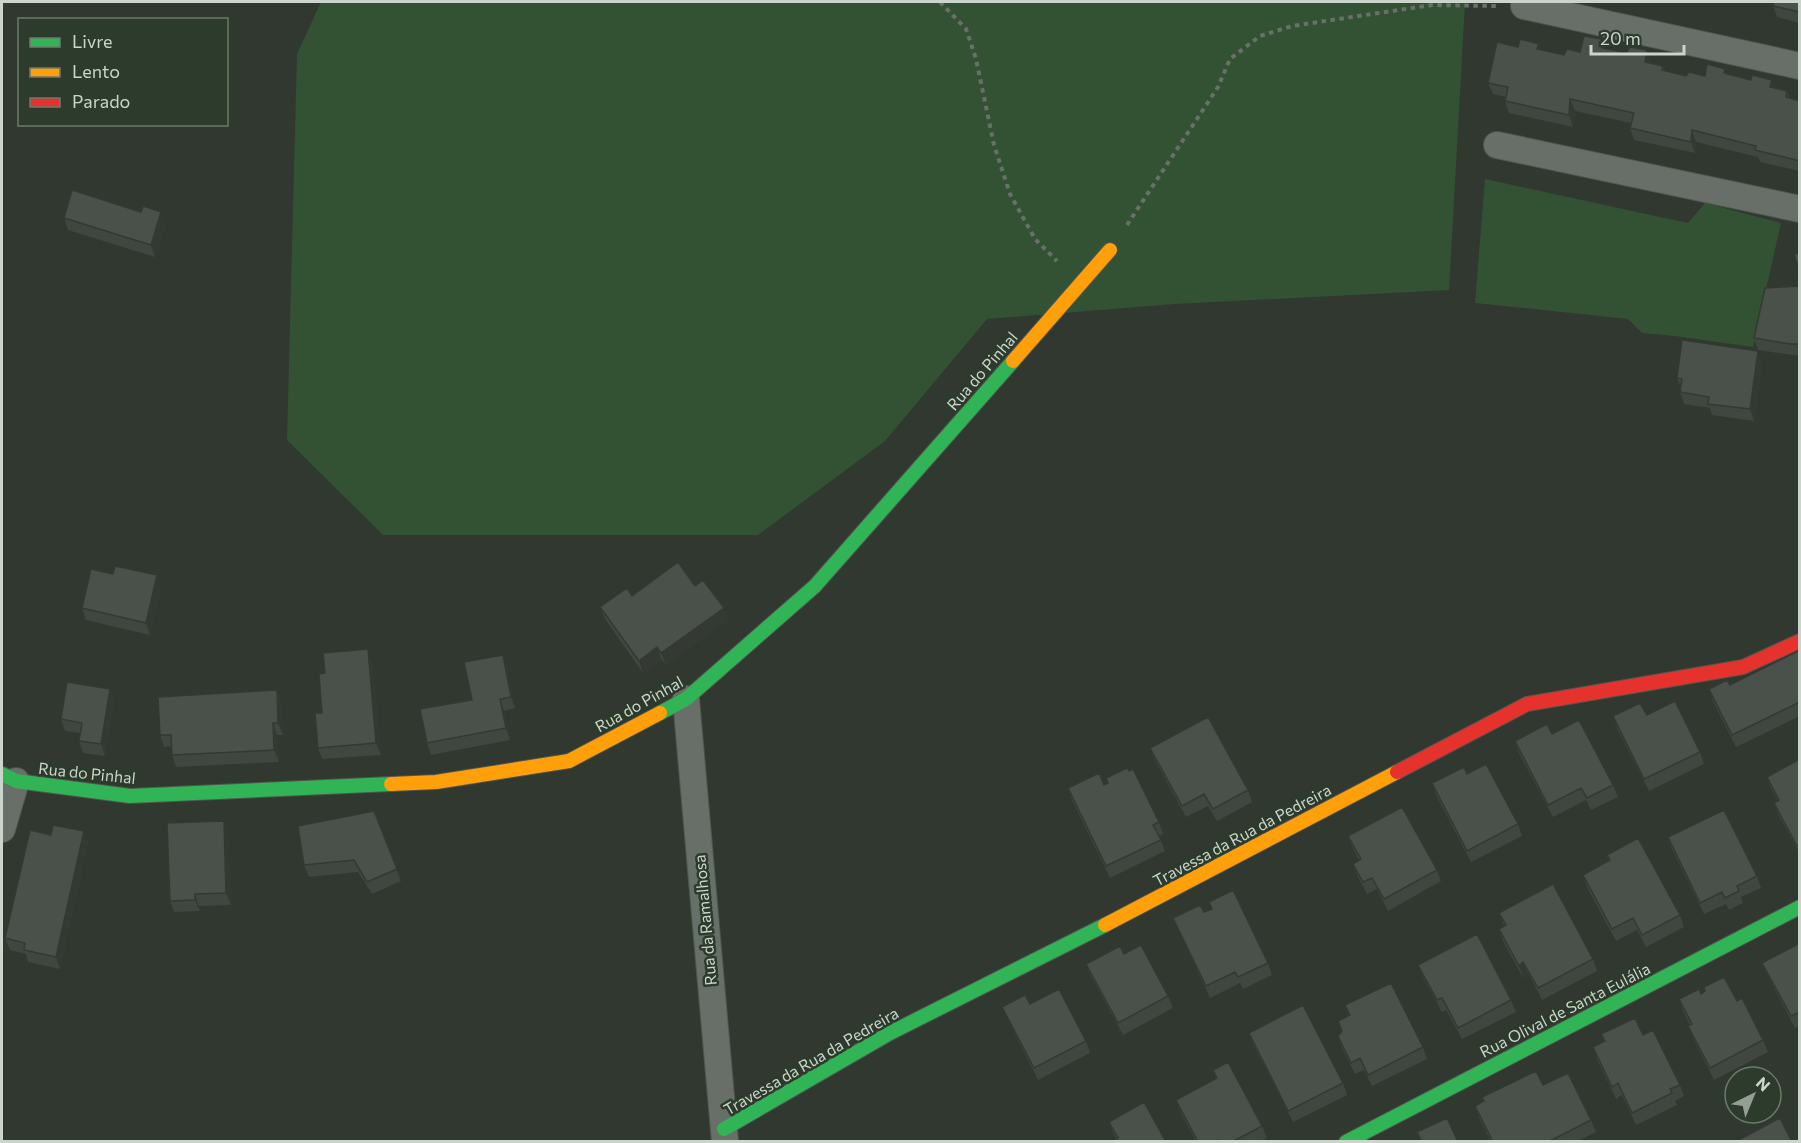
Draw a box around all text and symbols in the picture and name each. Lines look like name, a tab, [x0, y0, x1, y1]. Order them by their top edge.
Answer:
legend	[18, 18, 228, 126]
scale bar	[1591, 18, 1684, 56]
text: 20 m	[1600, 27, 1641, 49]
text: Livre	[72, 30, 113, 52]
text: Lento	[72, 60, 120, 82]
text: Parado	[72, 90, 130, 112]
street label: Rua do Pinhal	[942, 328, 1021, 414]
street label: Rua do Pinhal	[591, 672, 686, 736]
street label: Rua do Pinhal	[37, 758, 137, 787]
street label: Travessa da Rua da Pedreira	[1150, 780, 1334, 890]
street label: Rua da Ramalhosa	[689, 854, 720, 986]
street label: Rua Olival de Santa Eulália	[1476, 958, 1653, 1061]
street label: Travessa da Rua da Pedreira	[720, 1003, 902, 1118]
north arrow	[1723, 1065, 1783, 1125]
text: N	[1753, 1073, 1774, 1095]

